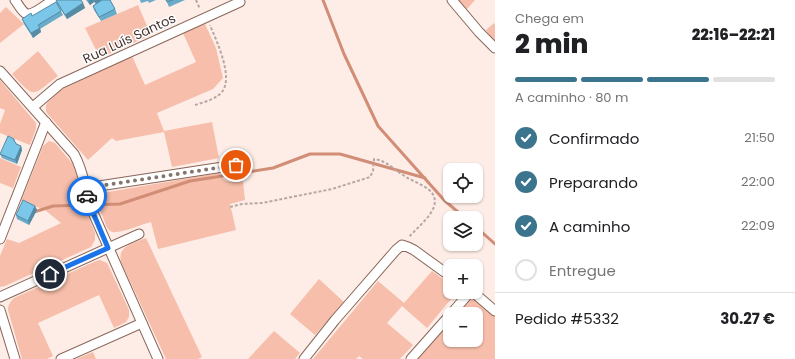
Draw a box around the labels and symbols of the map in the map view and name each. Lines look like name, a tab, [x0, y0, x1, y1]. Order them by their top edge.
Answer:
street label: Rua Luís Santos	[80, 9, 179, 68]
pin	[219, 148, 253, 182]
courier	[67, 176, 107, 216]
pin	[33, 257, 67, 291]

